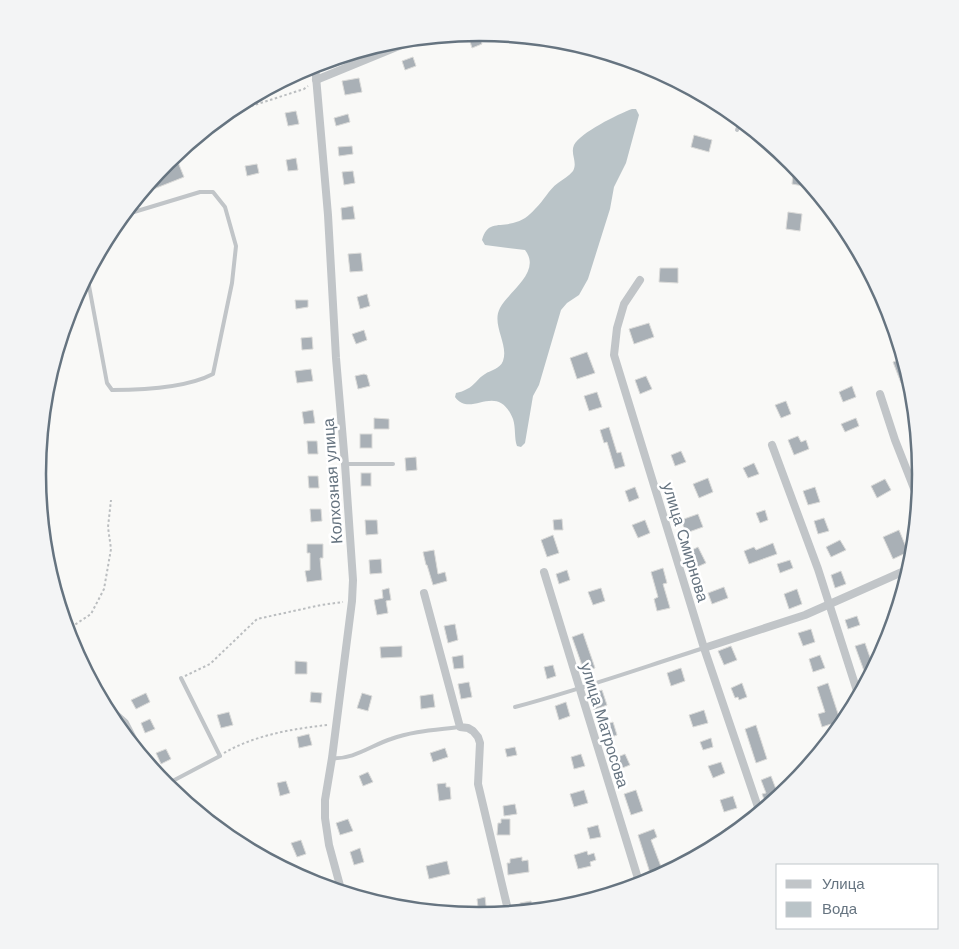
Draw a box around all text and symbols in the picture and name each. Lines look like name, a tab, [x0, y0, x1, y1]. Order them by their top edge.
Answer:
street label: Колхозная улица	[320, 417, 345, 544]
street label: улица Смирнова	[659, 480, 712, 604]
street label: улица Матросова	[577, 661, 632, 790]
legend	[776, 864, 939, 929]
text: Улица	[822, 875, 865, 892]
text: Вода	[822, 900, 858, 917]

